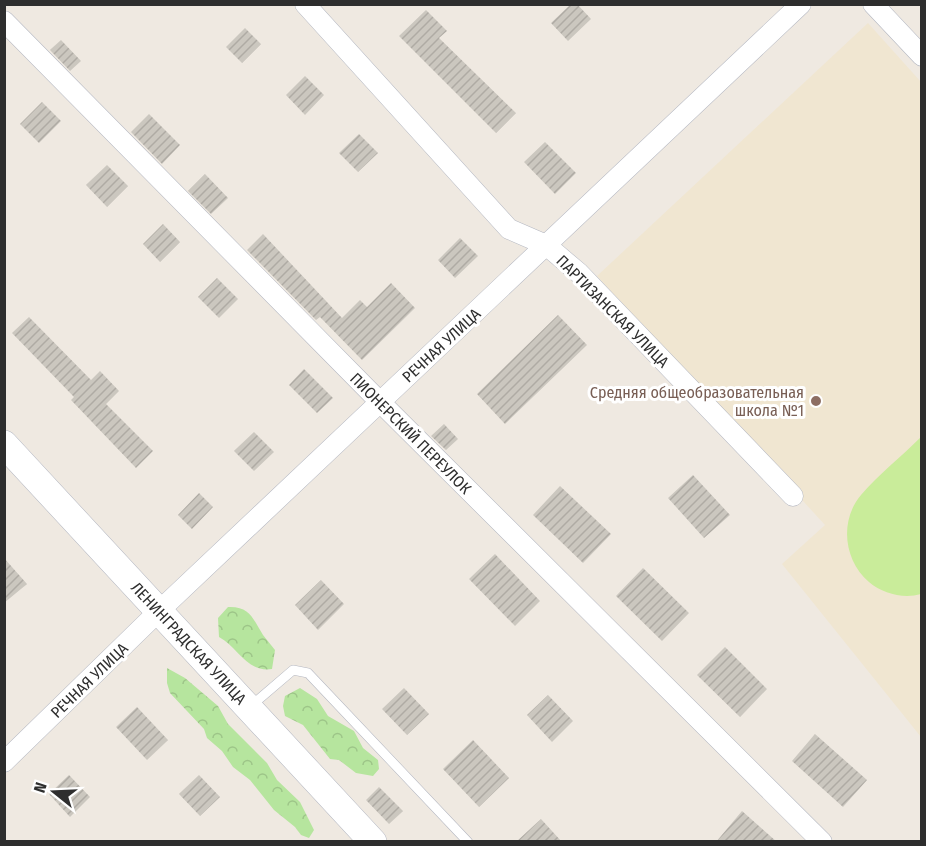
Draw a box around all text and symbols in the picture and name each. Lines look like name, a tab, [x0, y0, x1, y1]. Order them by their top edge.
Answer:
street label: ПАРТИЗАНСКАЯ УЛИЦА	[553, 251, 673, 372]
street label: РЕЧНАЯ УЛИЦА	[398, 304, 485, 386]
street label: ПИОНЕРСКИЙ ПЕРЕУЛОК	[346, 369, 475, 498]
place label: Средняя общеобразовательная школа №1	[590, 383, 804, 420]
marker: Средняя общеобразовательная школа №1	[809, 394, 823, 408]
street label: ЛЕНИНГРАДСКАЯ УЛИЦА	[127, 578, 251, 709]
street label: РЕЧНАЯ УЛИЦА	[47, 638, 132, 722]
north arrow	[24, 762, 84, 822]
text: N	[30, 780, 51, 795]

